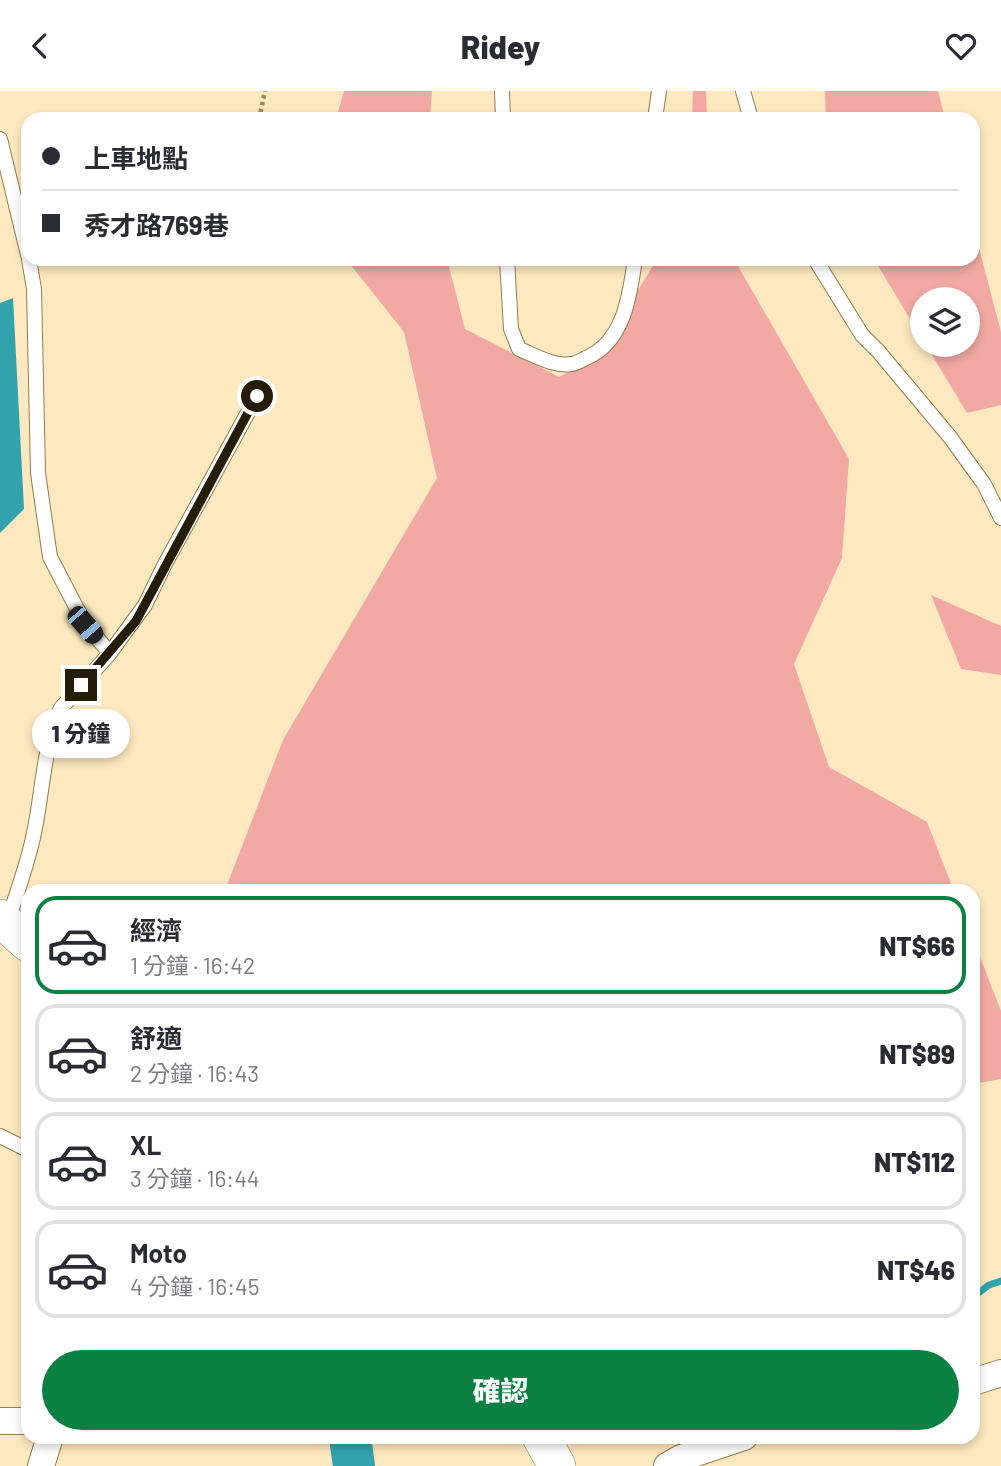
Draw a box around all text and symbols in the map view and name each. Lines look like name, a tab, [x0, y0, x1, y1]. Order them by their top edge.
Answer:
icon: back	[21, 27, 59, 65]
text: Ridey	[461, 27, 540, 65]
icon: heart	[942, 27, 980, 65]
text: 上車地點	[84, 142, 188, 173]
text: 秀才路769巷	[84, 209, 229, 240]
map controls	[910, 287, 980, 357]
button: layers	[910, 287, 980, 357]
route start	[241, 380, 273, 412]
car	[64, 602, 107, 648]
route end	[65, 669, 97, 701]
callout: 1 分鐘	[32, 709, 130, 759]
text: 1 分鐘	[52, 719, 110, 747]
icon: car	[46, 914, 109, 977]
text: 經濟	[130, 914, 182, 945]
text: NT$66	[879, 930, 955, 961]
text: 1 分鐘 · 16:42	[130, 951, 255, 979]
icon: car	[46, 1022, 109, 1085]
text: 舒適	[130, 1022, 182, 1053]
text: NT$89	[879, 1038, 955, 1069]
text: 2 分鐘 · 16:43	[130, 1059, 259, 1087]
text: XL	[130, 1129, 161, 1160]
icon: car	[46, 1130, 109, 1193]
text: NT$112	[874, 1146, 955, 1177]
text: 3 分鐘 · 16:44	[130, 1164, 260, 1192]
text: Moto	[130, 1237, 187, 1268]
icon: car	[46, 1238, 109, 1301]
text: NT$46	[877, 1254, 955, 1285]
text: 4 分鐘 · 16:45	[130, 1272, 260, 1300]
button: 確認	[42, 1350, 959, 1430]

